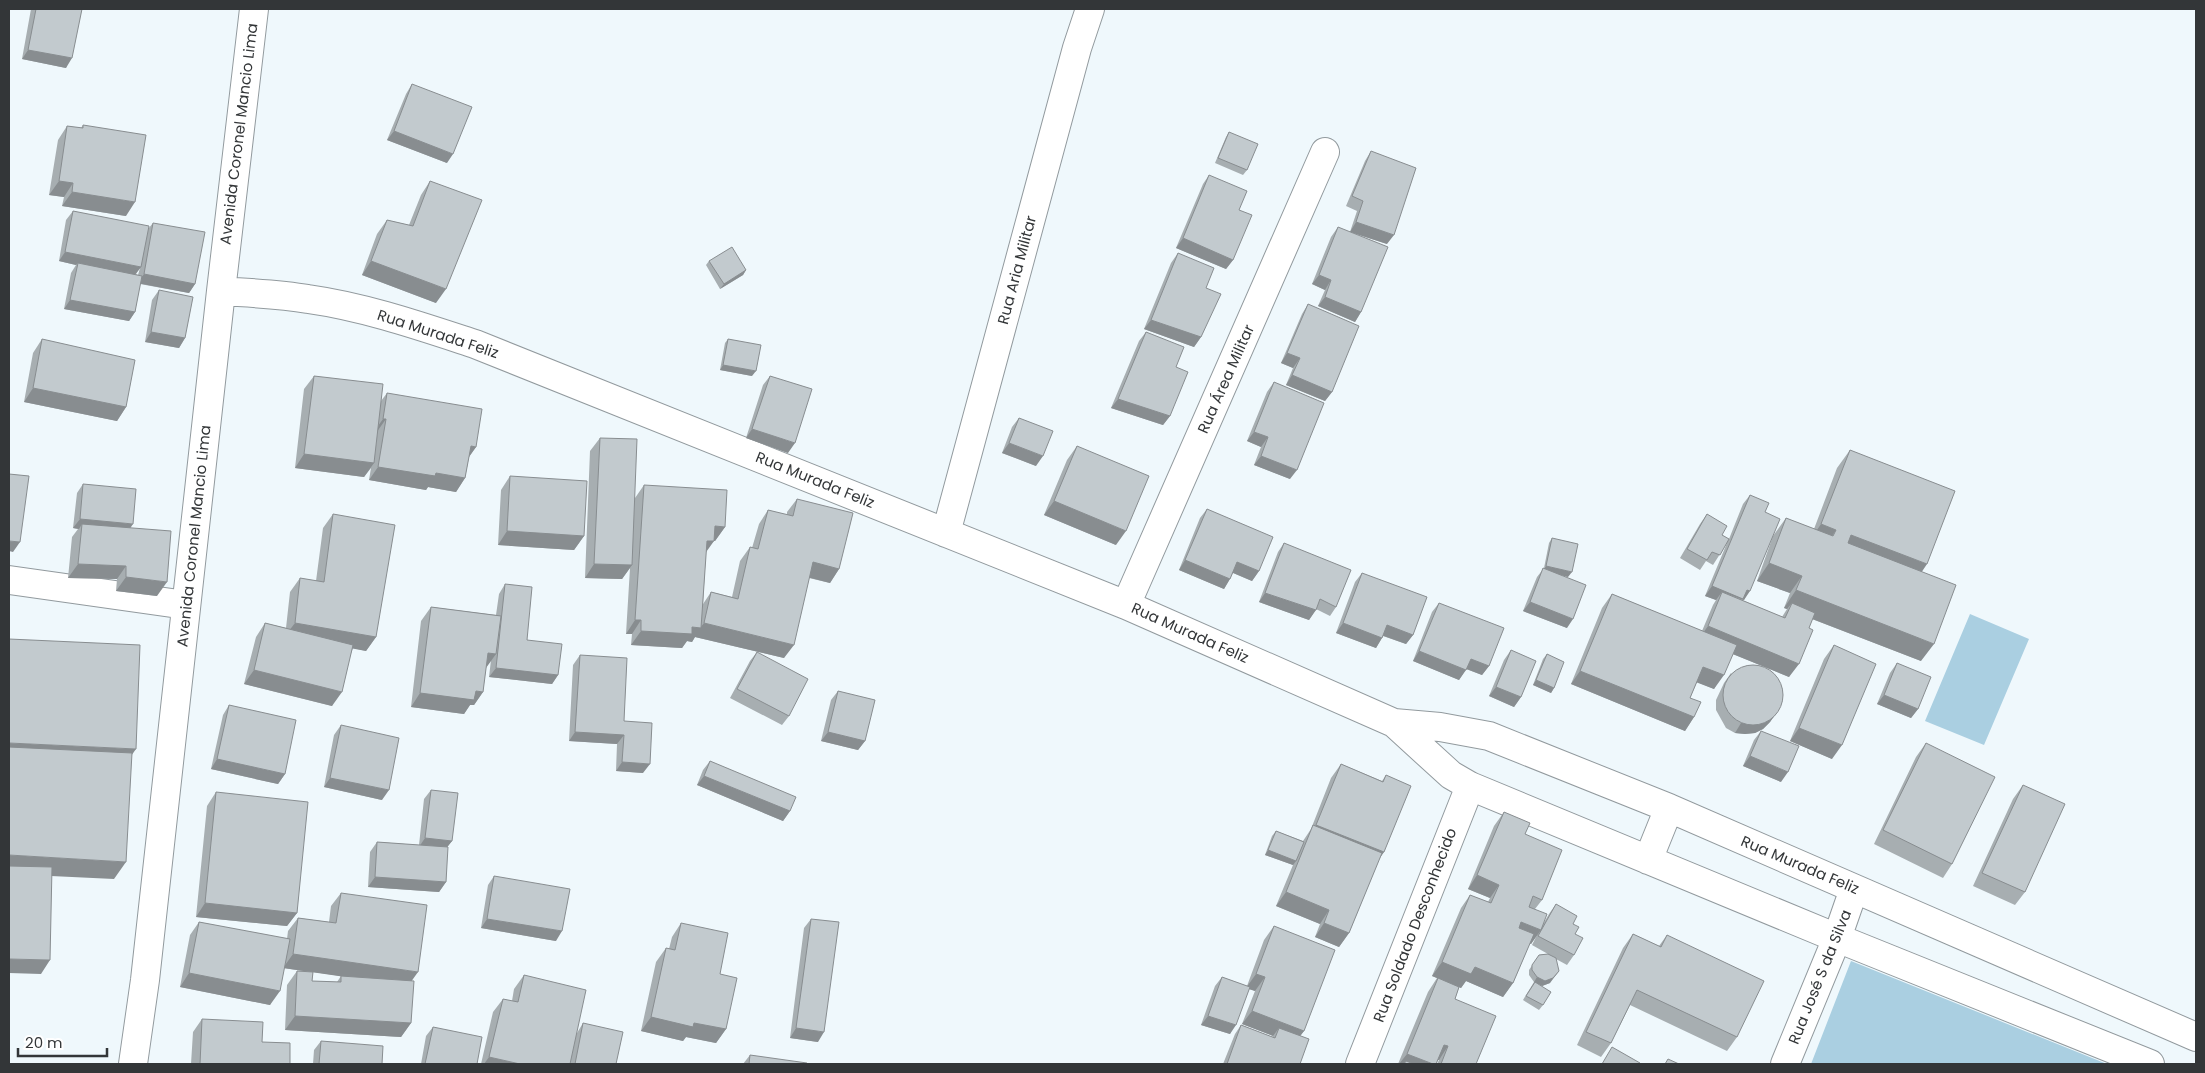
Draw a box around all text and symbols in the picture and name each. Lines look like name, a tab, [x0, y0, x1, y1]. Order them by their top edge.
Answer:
street label: Avenida Coronel Mancio Lima	[214, 22, 263, 246]
street label: Rua Aria Militar	[992, 213, 1041, 326]
street label: Rua Murada Feliz	[375, 304, 502, 363]
street label: Rua Área Militar	[1192, 321, 1259, 437]
street label: Avenida Coronel Mancio Lima	[171, 424, 216, 648]
street label: Rua Murada Feliz	[753, 446, 878, 513]
street label: Rua Murada Feliz	[1128, 597, 1252, 668]
street label: Rua Soldado Desconhecido	[1368, 825, 1461, 1025]
street label: Rua Murada Feliz	[1738, 830, 1863, 899]
street label: Rua José S da Silva	[1783, 906, 1856, 1047]
scale bar	[18, 1026, 106, 1058]
text: 20 m	[25, 1032, 63, 1053]

